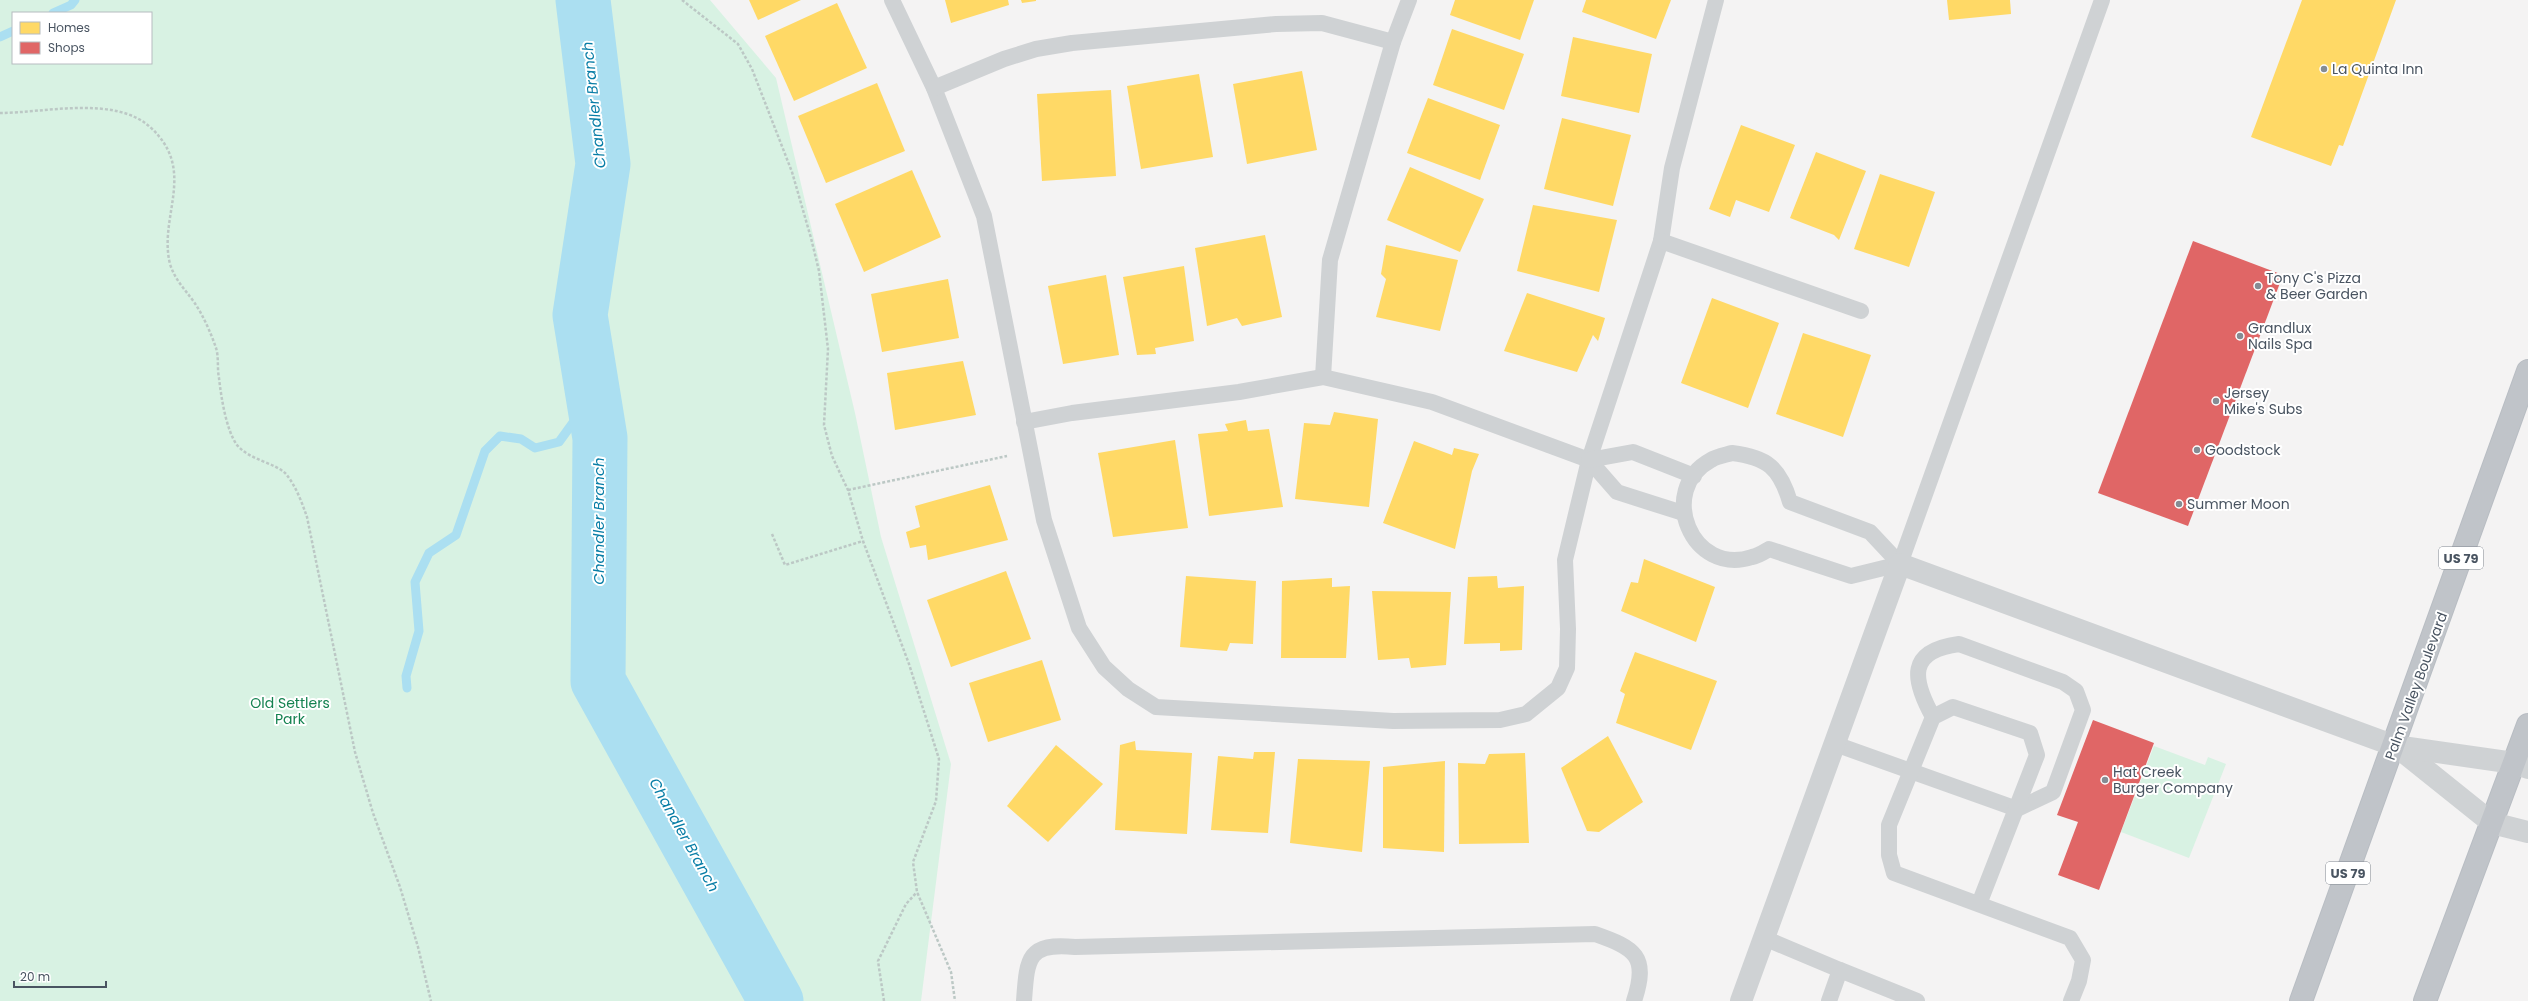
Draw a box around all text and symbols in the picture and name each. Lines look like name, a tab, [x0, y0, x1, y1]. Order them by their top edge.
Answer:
legend	[12, 12, 152, 64]
text: Homes	[48, 19, 90, 36]
text: Shops	[48, 39, 85, 56]
water label: Chandler Branch	[576, 41, 611, 169]
place label: La Quinta Inn	[2332, 59, 2423, 79]
marker: La Quinta Inn	[2319, 64, 2329, 74]
place label: Tony C's Pizza & Beer Garden	[2266, 268, 2368, 304]
marker: Tony C's Pizza & Beer Garden	[2253, 281, 2263, 291]
place label: Grandlux Nails Spa	[2248, 318, 2312, 354]
marker: Grandlux Nails Spa	[2235, 331, 2245, 341]
place label: Jersey Mike's Subs	[2224, 383, 2303, 419]
marker: Jersey Mike's Subs	[2211, 396, 2221, 406]
place label: Goodstock	[2205, 440, 2281, 460]
marker: Goodstock	[2192, 445, 2202, 455]
water label: Chandler Branch	[588, 457, 609, 585]
place label: Summer Moon	[2187, 494, 2290, 514]
marker: Summer Moon	[2174, 499, 2184, 509]
road number: US 79	[2439, 547, 2483, 569]
street label: Palm Valley Boulevard	[2380, 609, 2452, 763]
park label: Old Settlers Park	[250, 693, 330, 729]
place label: Hat Creek Burger Company	[2113, 762, 2233, 798]
water label: Chandler Branch	[644, 774, 724, 896]
marker: Hat Creek Burger Company	[2100, 775, 2110, 785]
road number: US 79	[2326, 862, 2370, 884]
scale bar	[14, 963, 106, 989]
text: 20 m	[20, 968, 50, 985]

